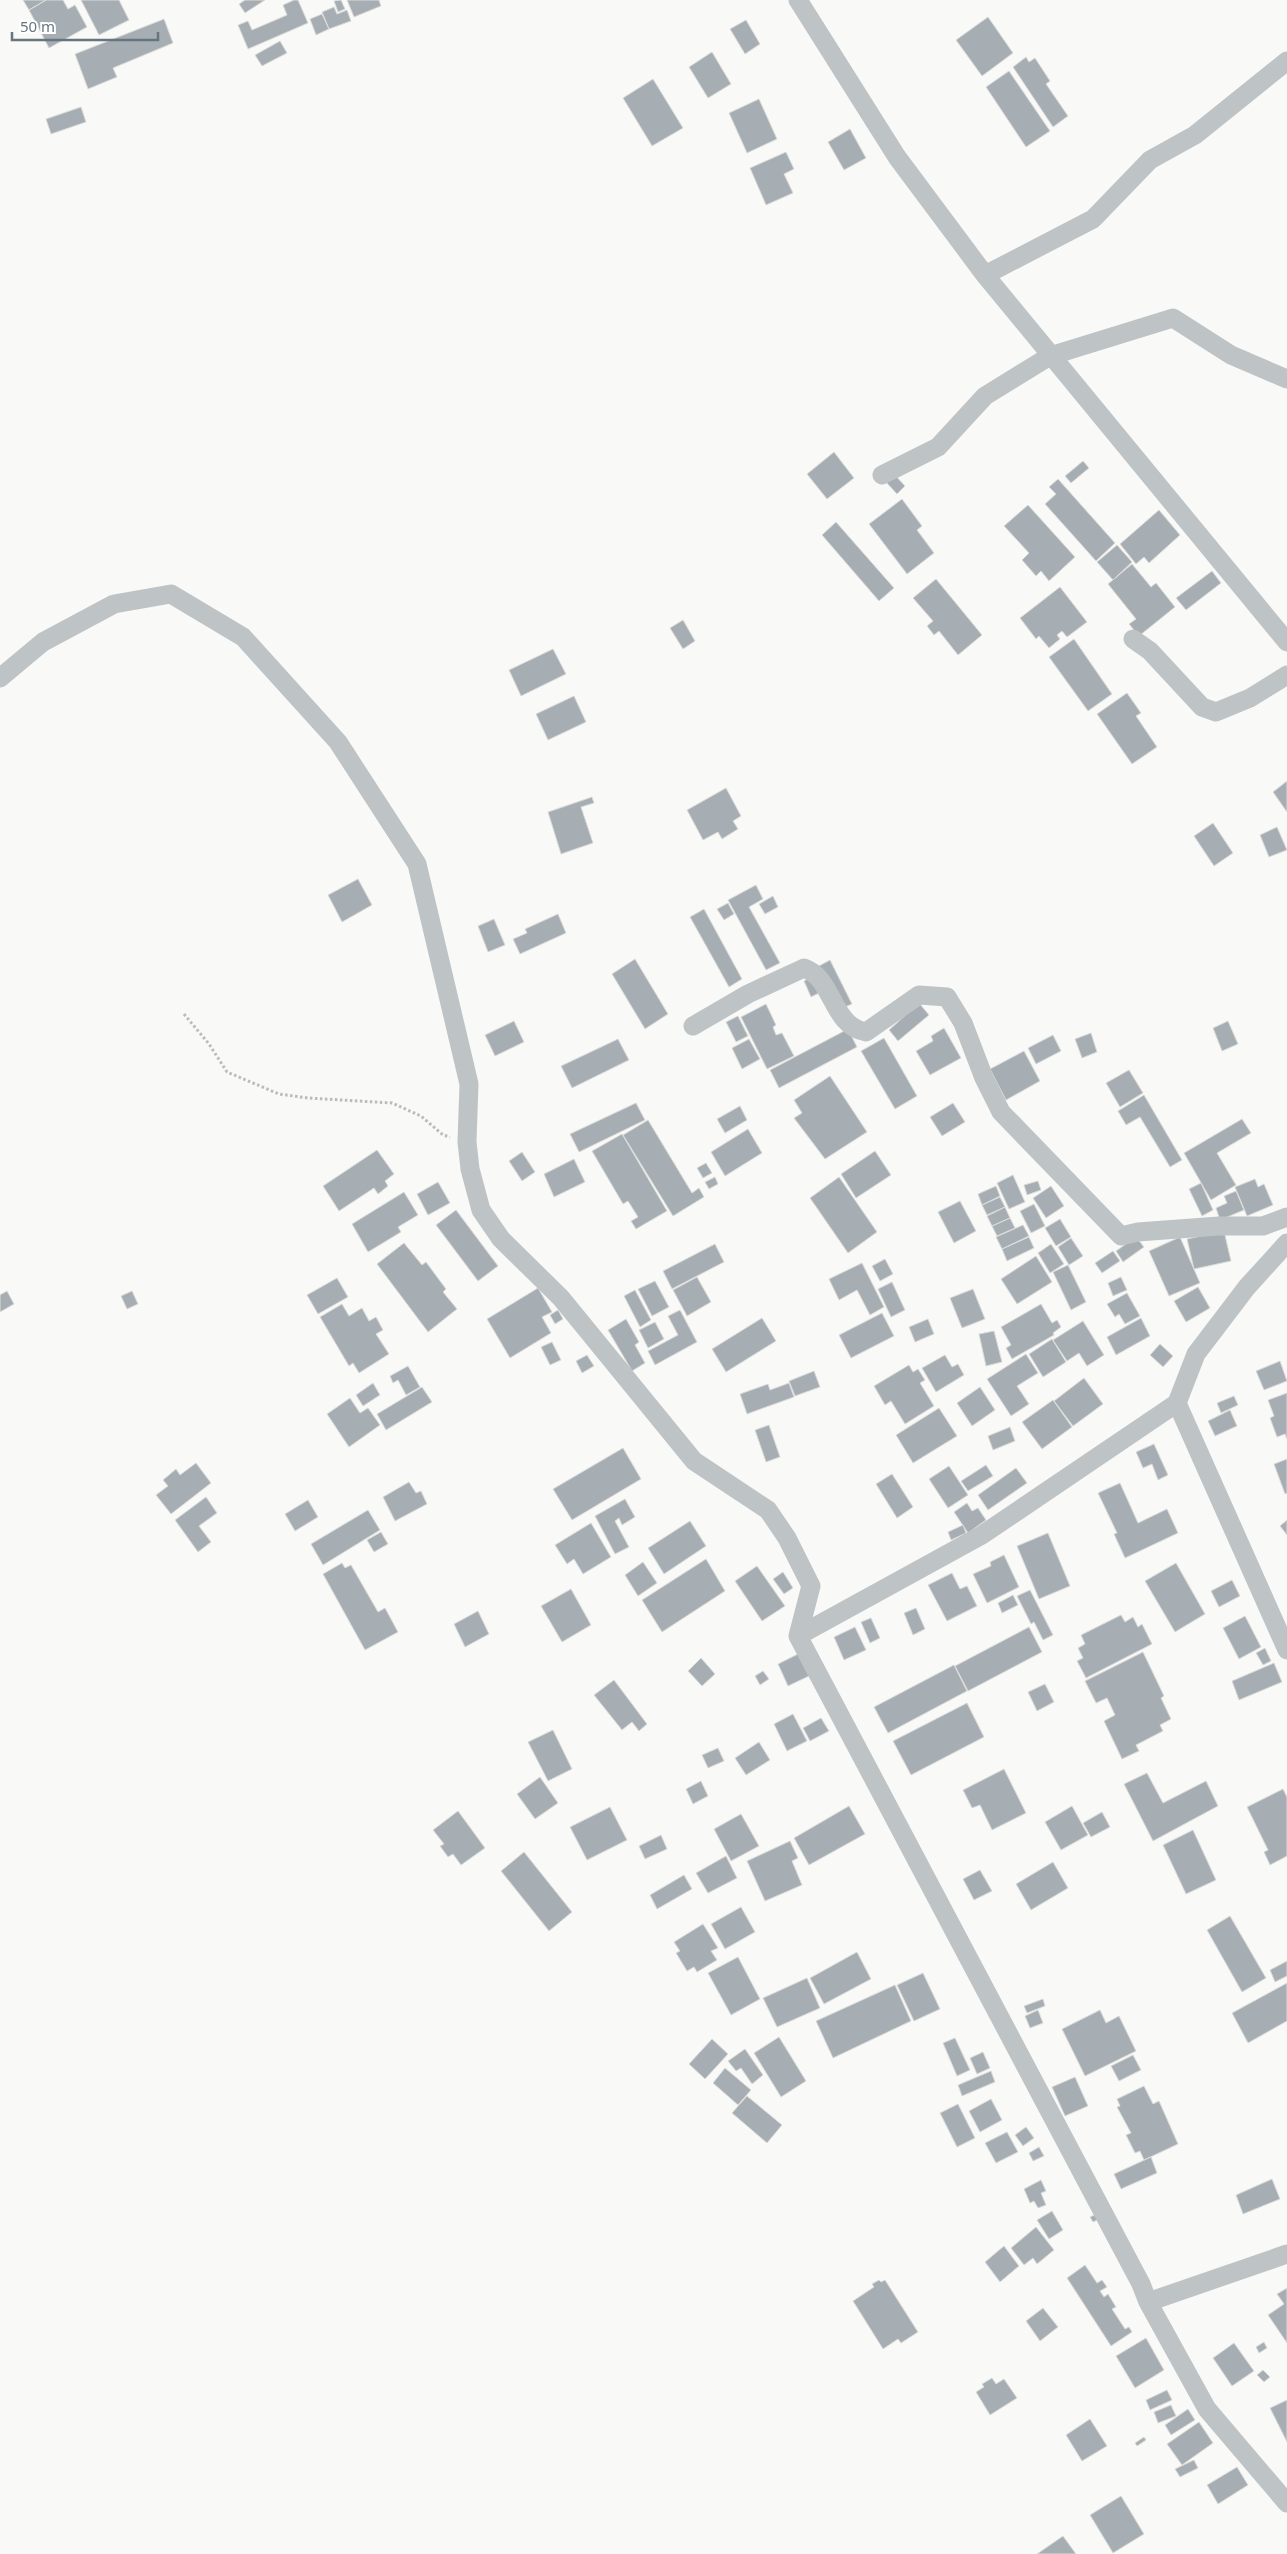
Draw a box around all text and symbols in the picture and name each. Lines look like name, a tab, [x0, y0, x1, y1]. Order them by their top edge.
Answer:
scale bar	[12, 10, 159, 42]
text: 50 m	[20, 16, 55, 36]

